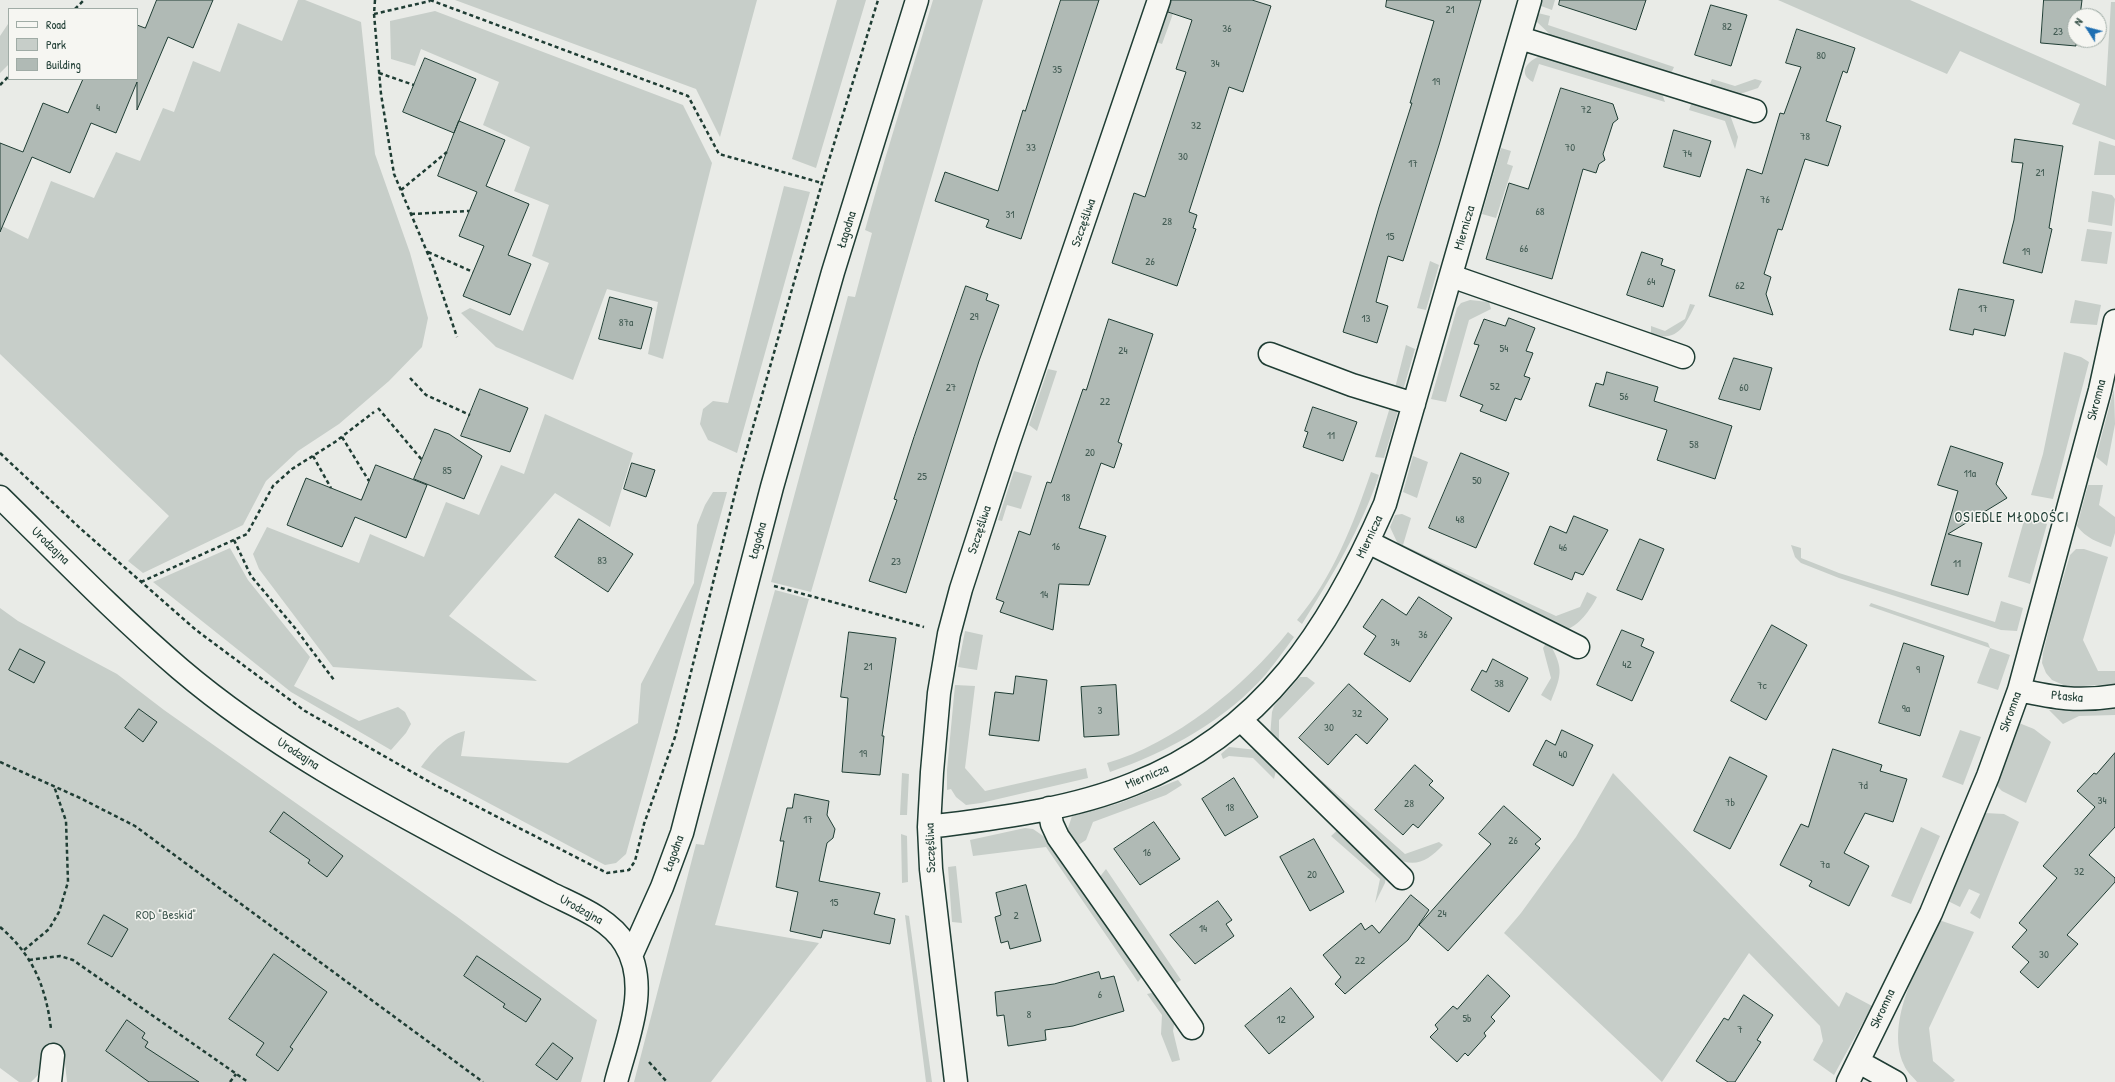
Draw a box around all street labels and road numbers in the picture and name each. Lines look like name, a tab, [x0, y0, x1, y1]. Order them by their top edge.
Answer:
street label: Szczęśliwa	[1069, 197, 1099, 249]
street label: Miernicza	[1451, 204, 1479, 252]
street label: Łagodna	[834, 210, 860, 250]
street label: Skromna	[2084, 378, 2110, 422]
street label: Szczęśliwa	[965, 504, 995, 556]
street label: Miernicza	[1353, 513, 1387, 561]
street label: Łagodna	[746, 521, 770, 561]
street label: Urodzajna	[28, 524, 72, 568]
street label: Płaska	[2050, 688, 2084, 706]
street label: Skromna	[1997, 690, 2025, 734]
street label: Urodzajna	[274, 735, 322, 773]
street label: Miernicza	[1123, 761, 1171, 793]
street label: Szczęśliwa	[922, 823, 940, 873]
street label: Łagodna	[660, 833, 688, 875]
street label: Urodzajna	[557, 892, 605, 928]
street label: Skromna	[1867, 987, 1899, 1031]

